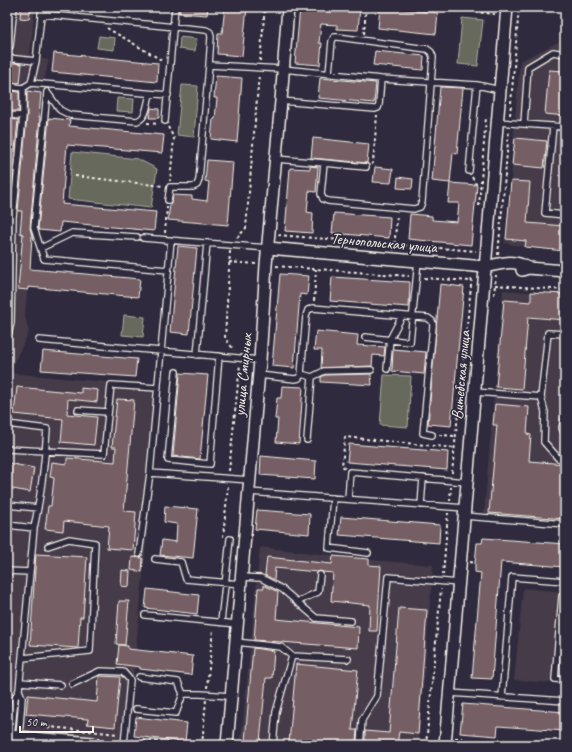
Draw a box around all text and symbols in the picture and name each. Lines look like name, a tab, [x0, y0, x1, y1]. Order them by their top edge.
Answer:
street label: Тернопольская улица	[330, 228, 439, 258]
street label: Витебская улица	[447, 329, 475, 420]
street label: улица Смирных	[229, 331, 257, 418]
scale bar	[20, 708, 93, 734]
text: 50 m	[26, 714, 48, 730]

